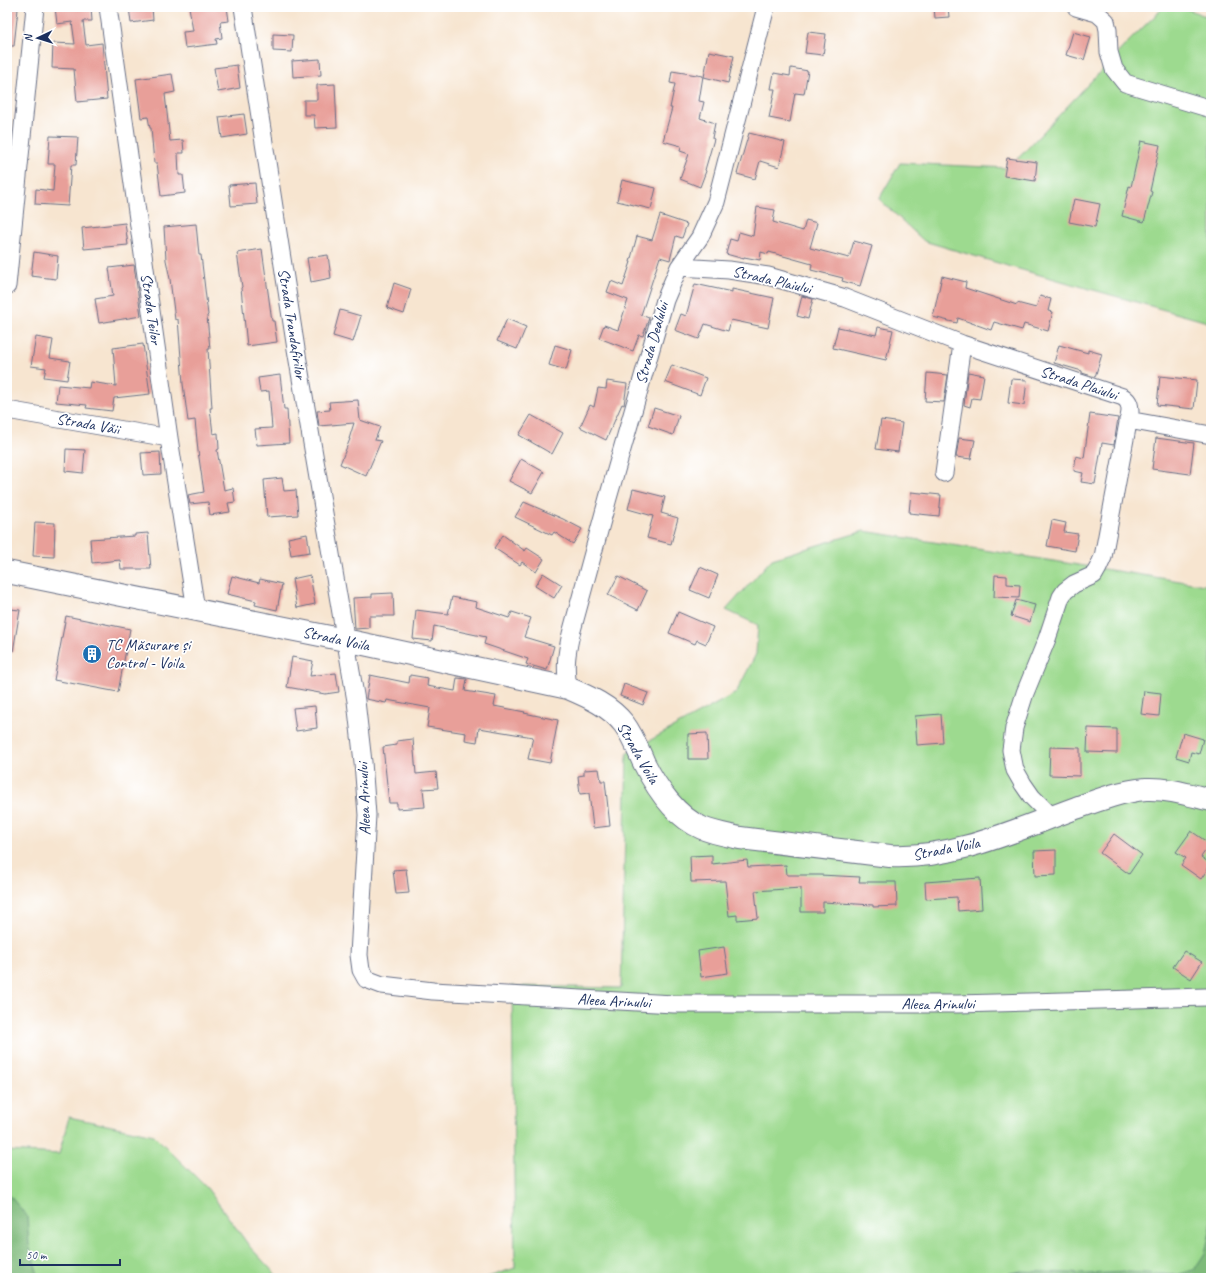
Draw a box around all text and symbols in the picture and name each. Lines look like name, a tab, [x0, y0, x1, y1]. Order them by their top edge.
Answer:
north arrow	[18, 18, 58, 58]
text: N	[21, 33, 35, 43]
street label: Strada Plaiului	[731, 261, 815, 299]
street label: Strada Trandafirilor	[273, 267, 311, 382]
street label: Strada Teilor	[136, 272, 166, 347]
street label: Strada Dealului	[631, 298, 674, 386]
street label: Strada Plaiului	[1038, 361, 1122, 406]
street label: Strada Văii	[55, 409, 123, 440]
street label: Strada Voila	[301, 622, 373, 656]
place label: TC Măsurare și Control - Voila	[106, 635, 192, 673]
building icon: TC Măsurare și Control - Voila	[81, 643, 103, 665]
street label: Strada Voila	[612, 719, 664, 789]
street label: Aleea Arinului	[353, 760, 375, 836]
street label: Strada Voila	[911, 832, 983, 865]
street label: Aleea Arinului	[577, 989, 653, 1013]
street label: Aleea Arinului	[901, 994, 977, 1014]
scale bar	[20, 1241, 120, 1267]
text: 50 m	[26, 1247, 48, 1263]

